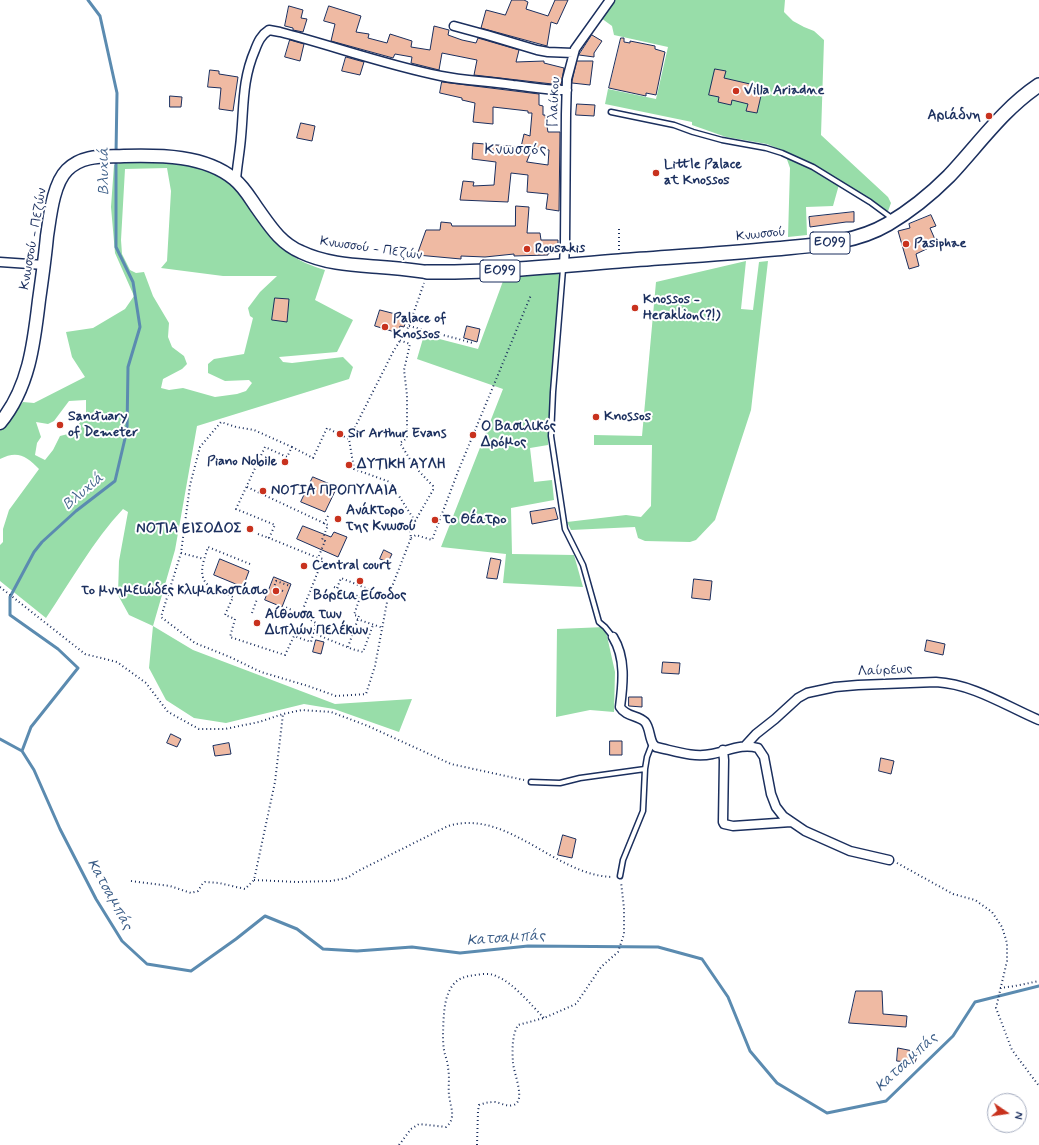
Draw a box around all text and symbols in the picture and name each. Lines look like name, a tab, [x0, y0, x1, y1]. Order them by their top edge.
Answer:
street label: Γλαύκου	[545, 76, 565, 128]
place label: Villa Ariadne	[744, 83, 824, 99]
marker: Villa Ariadne	[731, 86, 741, 96]
place label: Αριάδνη	[928, 108, 981, 124]
marker: Αριάδνη	[984, 111, 994, 121]
district label: Κνωσσός	[485, 141, 547, 161]
water label: Βλυχιά	[96, 147, 114, 195]
place label: Little Palace at Knossos	[664, 157, 742, 190]
marker: Little Palace at Knossos	[651, 168, 661, 178]
street label: Κνωσσού - Πεζών	[17, 187, 51, 291]
street label: Κνωσσού	[735, 224, 787, 246]
road number: ΕΟ99	[810, 232, 850, 254]
street label: Κνωσσού - Πεζών	[319, 234, 423, 264]
place label: Pasiphae	[914, 236, 966, 252]
marker: Pasiphae	[901, 239, 911, 249]
place label: Rousakis	[535, 241, 585, 257]
marker: Rousakis	[522, 244, 532, 254]
road number: ΕΟ99	[480, 260, 520, 282]
place label: Knossos - Heraklion(?!)	[643, 292, 720, 324]
marker: Knossos - Heraklion(?!)	[630, 303, 640, 313]
place label: Palace of Knossos	[393, 311, 446, 344]
marker: Palace of Knossos	[380, 322, 390, 332]
place label: Sanctuary of Demeter	[68, 409, 138, 442]
place label: Knossos	[604, 409, 651, 425]
marker: Knossos	[591, 412, 601, 422]
place label: Ο Βασιλικός Δρόμος	[481, 419, 556, 452]
marker: Sanctuary of Demeter	[55, 420, 65, 430]
place label: Sir Arthur Evans	[348, 426, 446, 442]
marker: Sir Arthur Evans	[335, 429, 345, 439]
marker: Ο Βασιλικός Δρόμος	[468, 430, 478, 440]
place label: Piano Nobile	[207, 454, 277, 470]
marker: Piano Nobile	[280, 457, 290, 467]
place label: ΔΥΤΙΚΗ ΑΥΛΗ	[357, 457, 446, 473]
marker: ΔΥΤΙΚΗ ΑΥΛΗ	[344, 460, 354, 470]
water label: Βλυχιά	[60, 470, 108, 514]
place label: NOTIA ΠΡΟΠΥΛΑΙΑ	[271, 483, 397, 499]
marker: NOTIA ΠΡΟΠΥΛΑΙΑ	[258, 486, 268, 496]
place label: Ανάκτορο της Κνωσού	[346, 503, 416, 536]
place label: το Θέατρο	[443, 512, 507, 528]
marker: Ανάκτορο της Κνωσού	[333, 514, 343, 524]
marker: το Θέατρο	[430, 515, 440, 525]
place label: ΝΟΤΙΑ ΕΙΣΟΔΟΣ	[136, 521, 242, 537]
marker: ΝΟΤΙΑ ΕΙΣΟΔΟΣ	[245, 524, 255, 534]
place label: Central court	[312, 558, 392, 574]
marker: Central court	[299, 561, 309, 571]
marker: Βόρεια Είσοδος	[355, 576, 365, 586]
place label: το μνημειώδες κλιμακοστάσιο	[81, 583, 268, 599]
marker: το μνημειώδες κλιμακοστάσιο	[271, 586, 281, 596]
place label: Βόρεια Είσοδος	[314, 588, 406, 604]
place label: Αίθουσα των Διπλών Πελέκων	[265, 607, 368, 640]
marker: Αίθουσα των Διπλών Πελέκων	[252, 618, 262, 628]
street label: Λαύρεως	[857, 661, 913, 681]
water label: Κατσαμπάς	[82, 856, 136, 934]
water label: Κατσαμπάς	[466, 927, 546, 951]
water label: Κατσαμπάς	[872, 1030, 942, 1096]
north arrow	[987, 1093, 1027, 1133]
text: N	[1010, 1110, 1025, 1121]

